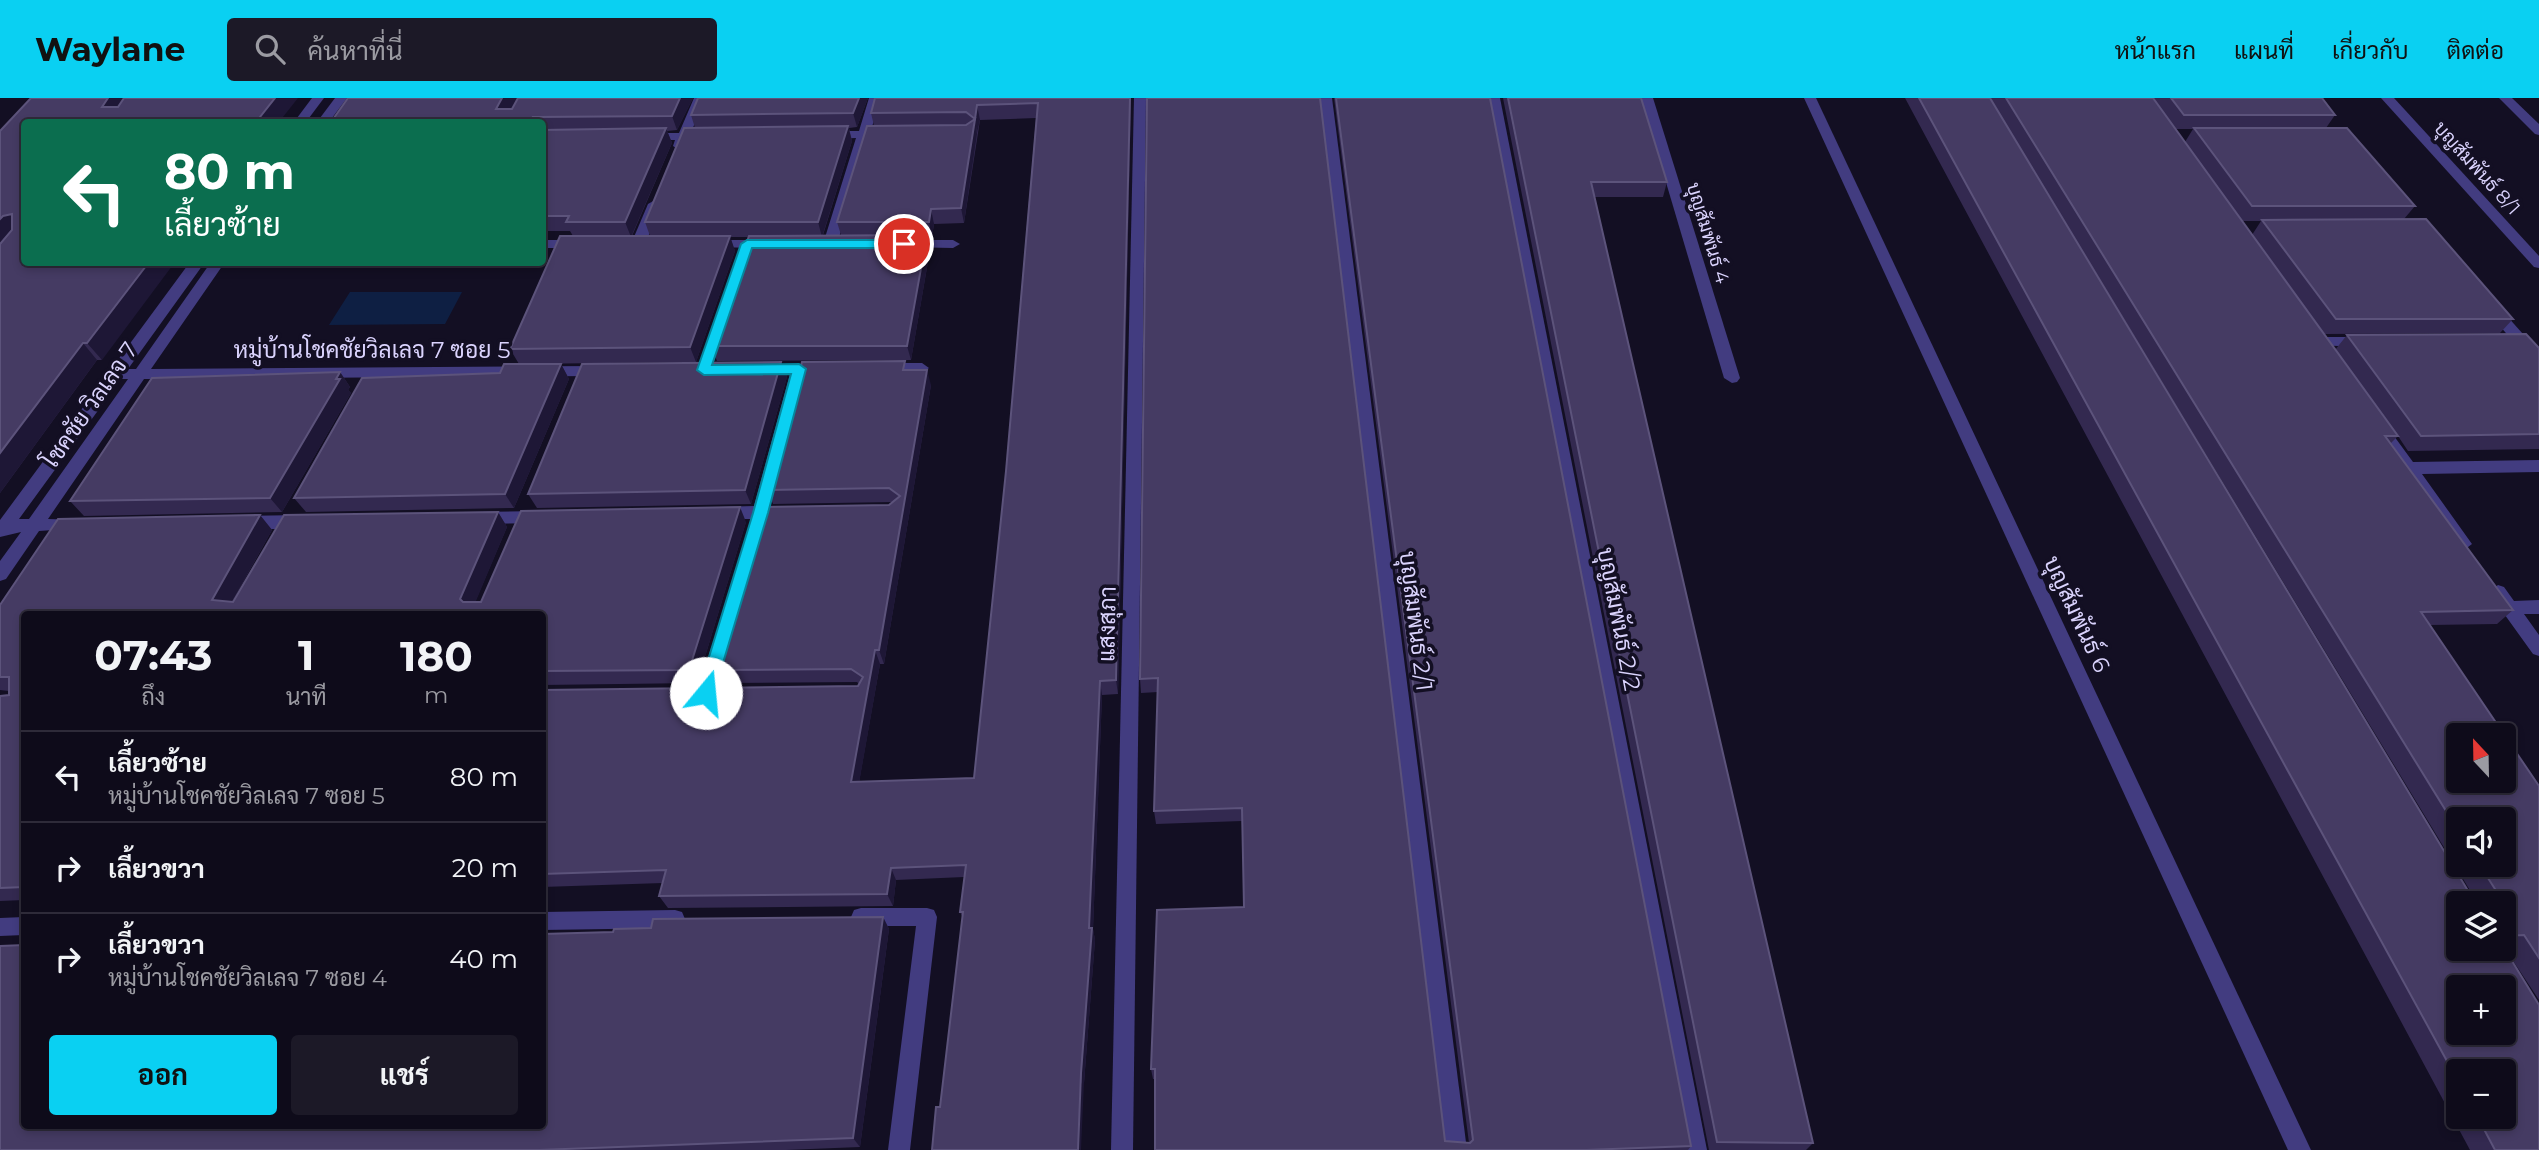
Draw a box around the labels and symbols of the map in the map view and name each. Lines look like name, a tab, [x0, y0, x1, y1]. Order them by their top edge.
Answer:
street label: บุญสัมพันธ์ 8/1	[2428, 116, 2526, 220]
street label: บุญสัมพันธ์ 4	[1681, 179, 1735, 287]
pin	[874, 214, 934, 274]
street label: หมู่บ้านโชคชัยวิลเลจ 7 ซอย 5	[234, 334, 510, 367]
street label: โชคชัย วิลเลจ 7	[33, 335, 144, 475]
street label: บุญสัมพันธ์ 2/2	[1589, 545, 1649, 693]
street label: บุญสัมพันธ์ 2/1	[1392, 549, 1440, 693]
street label: บุญสัมพันธ์ 6	[2036, 551, 2118, 677]
street label: แสงสุภา	[1092, 586, 1124, 662]
position arrow	[669, 656, 743, 730]
north arrow	[2446, 723, 2516, 793]

